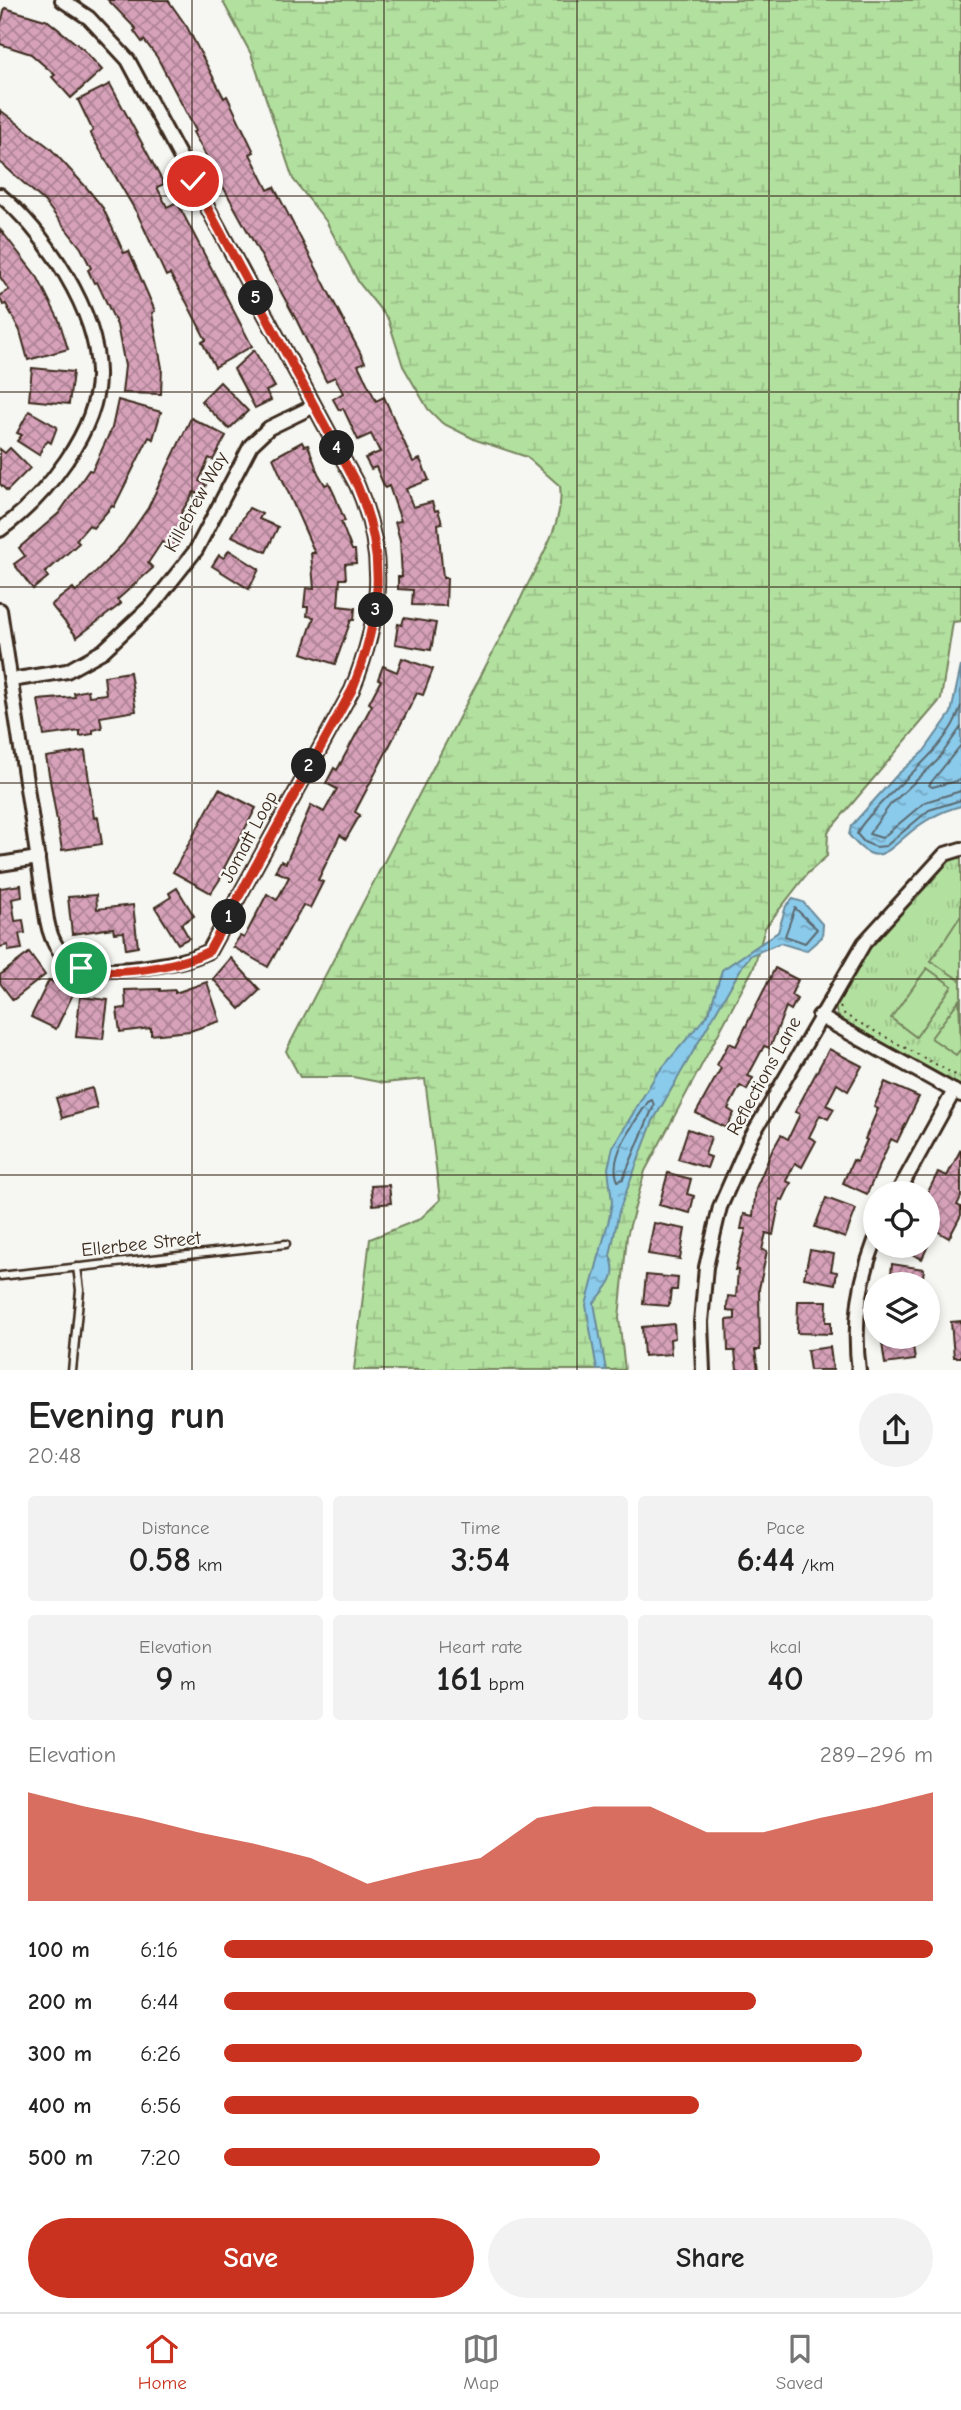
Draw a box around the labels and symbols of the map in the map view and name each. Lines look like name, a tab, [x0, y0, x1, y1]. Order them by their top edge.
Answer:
pin	[163, 151, 223, 211]
pin: 5	[238, 280, 274, 316]
pin: 4	[320, 430, 354, 466]
street label: Killebrew Way	[160, 448, 233, 556]
pin: 3	[358, 592, 394, 628]
pin: 2	[292, 748, 326, 784]
street label: Jomatt Loop	[216, 787, 282, 887]
pin: 1	[212, 900, 246, 934]
pin	[51, 938, 111, 998]
street label: Reflections Lane	[722, 1013, 806, 1139]
street label: Ellerbee Street	[80, 1227, 202, 1261]

